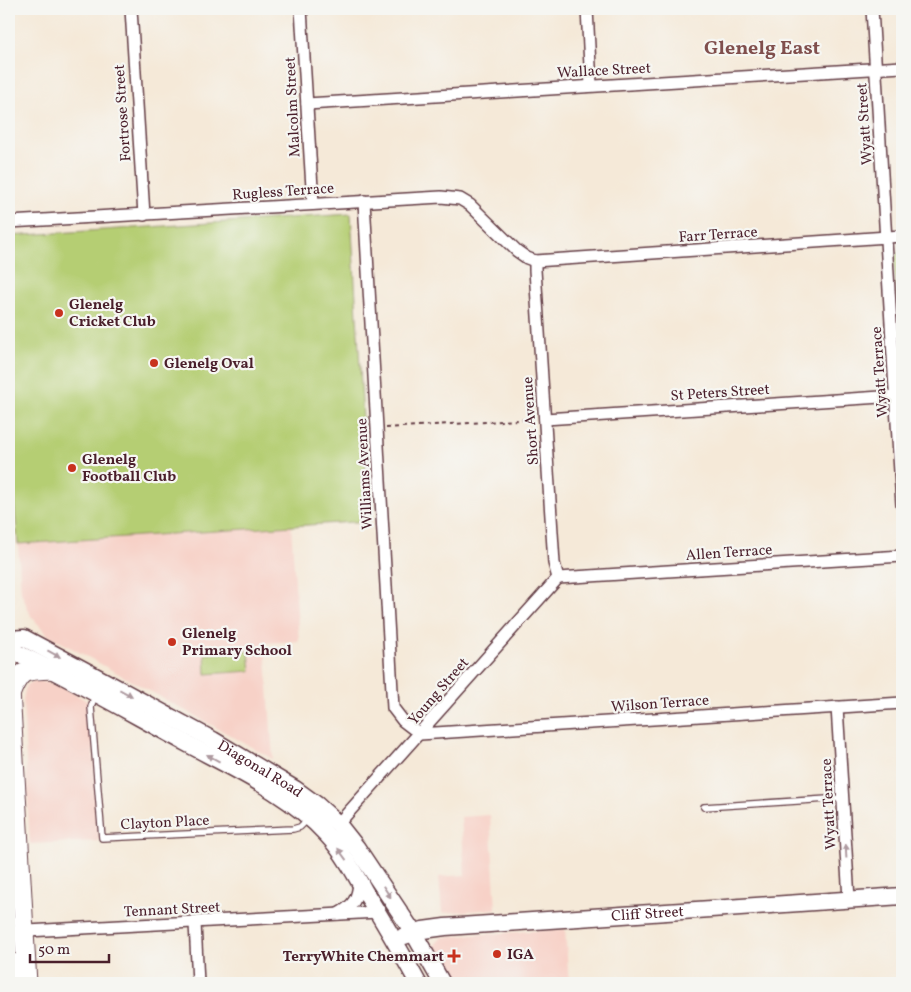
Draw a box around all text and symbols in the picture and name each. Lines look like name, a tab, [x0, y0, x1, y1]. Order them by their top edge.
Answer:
district label: Glenelg East	[704, 35, 821, 63]
street label: Malcolm Street	[280, 56, 307, 158]
street label: Wallace Street	[557, 59, 652, 84]
street label: Fortrose Street	[110, 64, 137, 162]
street label: Wyatt Street	[852, 82, 879, 166]
street label: Rugless Terrace	[231, 178, 335, 207]
street label: Farr Terrace	[678, 222, 758, 249]
place label: Glenelg Cricket Club	[69, 295, 156, 333]
marker: Glenelg Cricket Club	[53, 307, 65, 319]
street label: Wyatt Terrace	[867, 326, 894, 418]
place label: Glenelg Oval	[164, 354, 254, 375]
marker: Glenelg Oval	[148, 357, 160, 369]
street label: Short Avenue	[518, 376, 545, 466]
street label: St Peters Street	[670, 380, 770, 407]
street label: Williams Avenue	[352, 418, 379, 530]
place label: Glenelg Football Club	[82, 450, 176, 488]
marker: Glenelg Football Club	[66, 462, 78, 474]
street label: Allen Terrace	[685, 540, 773, 567]
place label: Glenelg Primary School	[182, 624, 292, 662]
marker: Glenelg Primary School	[166, 636, 178, 648]
one-way arrow	[47, 650, 61, 658]
street label: Young Street	[404, 654, 474, 730]
one-way arrow	[119, 689, 134, 697]
street label: Wilson Terrace	[610, 691, 710, 718]
street label: Diagonal Road	[213, 736, 307, 803]
one-way arrow	[207, 754, 220, 763]
street label: Wyatt Terrace	[817, 758, 842, 850]
street label: Clayton Place	[120, 811, 210, 836]
one-way arrow	[841, 843, 849, 859]
one-way arrow	[337, 847, 347, 861]
one-way arrow	[382, 886, 391, 899]
street label: Tennant Street	[123, 897, 221, 924]
street label: Cliff Street	[611, 902, 684, 928]
scale bar	[30, 932, 109, 964]
text: 50 m	[38, 940, 70, 961]
place label: IGA	[507, 945, 534, 966]
place label: TerryWhite Chemmart	[283, 947, 444, 968]
marker: IGA	[491, 948, 503, 960]
marker: TerryWhite Chemmart	[448, 950, 460, 962]

